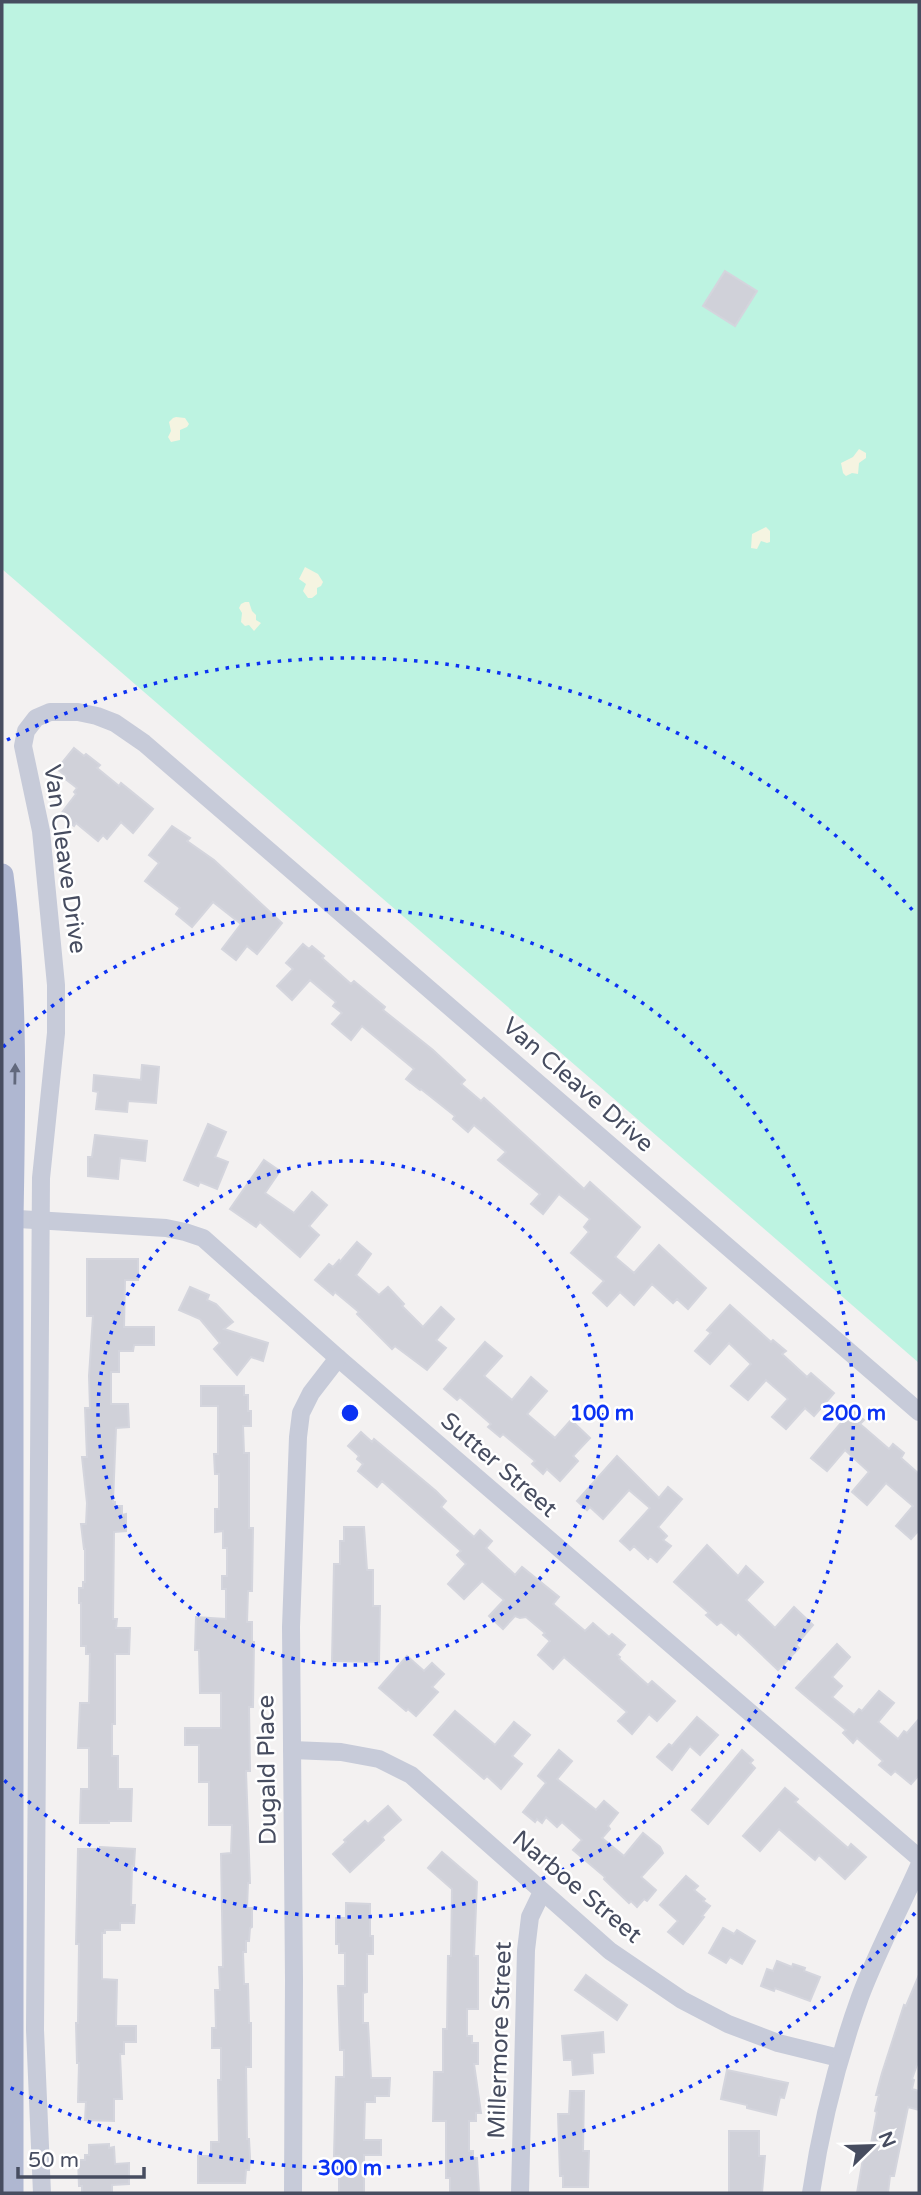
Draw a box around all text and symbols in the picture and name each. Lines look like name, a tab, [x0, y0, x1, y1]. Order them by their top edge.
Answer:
street label: Van Cleave Drive	[37, 763, 93, 955]
street label: Van Cleave Drive	[497, 1012, 659, 1158]
one-way arrow	[9, 1063, 20, 1085]
centre of rings	[338, 1401, 362, 1425]
text: 100 m	[570, 1401, 634, 1426]
text: 200 m	[822, 1401, 886, 1426]
street label: Sutter Street	[435, 1407, 563, 1523]
street label: Dugald Place	[251, 1695, 283, 1845]
street label: Narboe Street	[506, 1824, 648, 1950]
street label: Millermore Street	[482, 1941, 518, 2139]
north arrow	[837, 2111, 907, 2181]
text: N	[874, 2128, 900, 2151]
scale bar	[18, 2136, 144, 2180]
text: 50 m	[28, 2148, 79, 2173]
text: 300 m	[318, 2156, 382, 2181]

